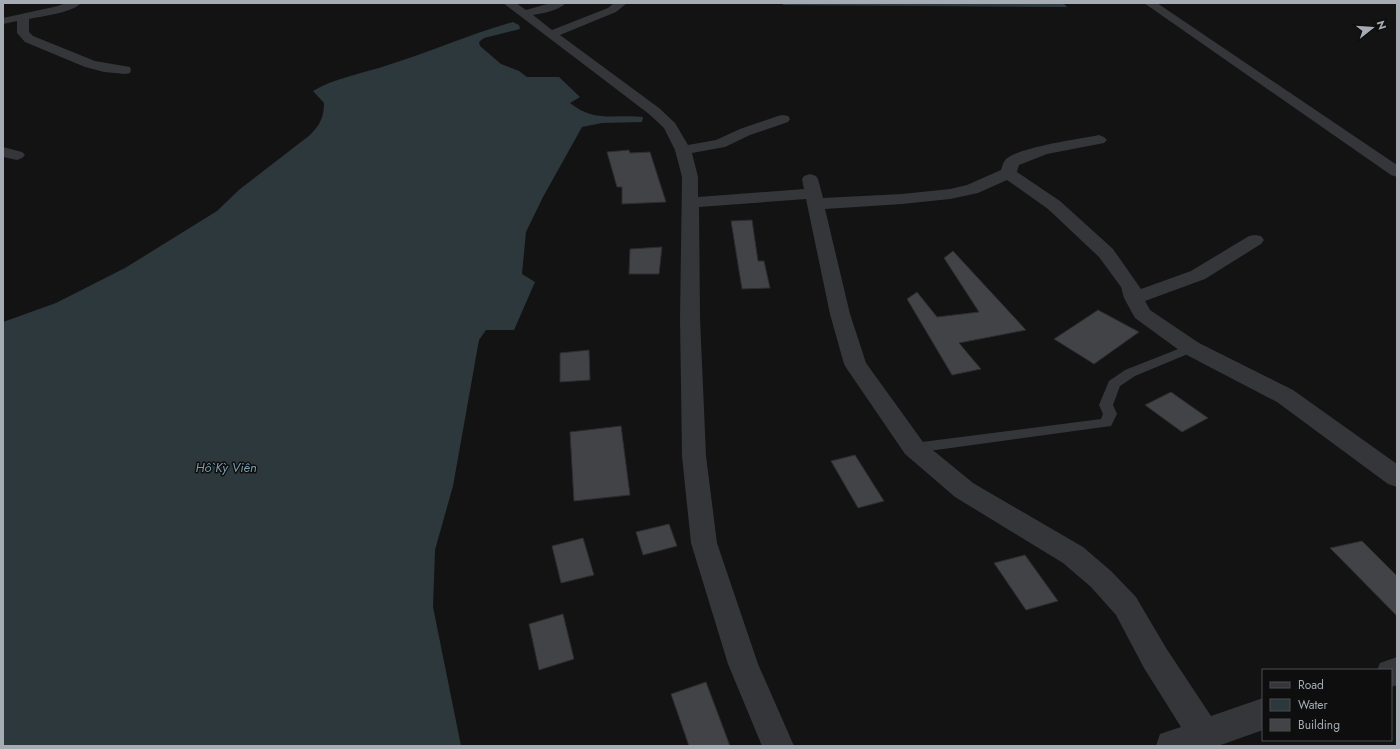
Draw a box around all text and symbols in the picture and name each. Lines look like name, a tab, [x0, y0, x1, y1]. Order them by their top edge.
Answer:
north arrow	[1352, 8, 1392, 48]
text: N	[1373, 19, 1390, 32]
water label: Hồ Kỳ Viên	[195, 458, 257, 477]
legend	[1262, 669, 1392, 741]
text: Road	[1298, 676, 1324, 694]
text: Water	[1298, 696, 1329, 714]
text: Building	[1298, 716, 1340, 734]

